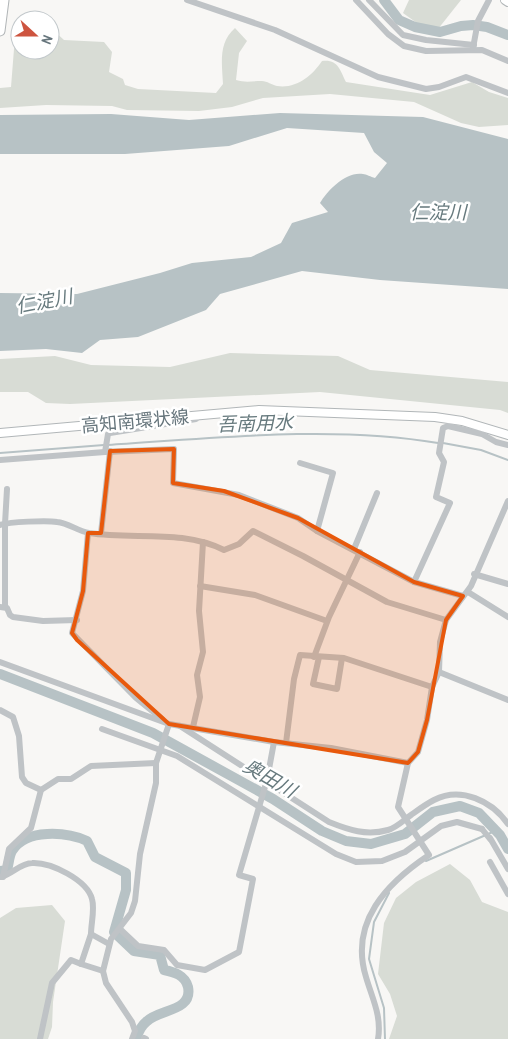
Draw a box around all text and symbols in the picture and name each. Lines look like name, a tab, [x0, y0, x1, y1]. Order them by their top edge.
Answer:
north arrow	[10, 10, 60, 60]
text: N	[37, 33, 57, 47]
water label: 仁淀川	[409, 199, 468, 225]
water label: 仁淀川	[14, 282, 76, 319]
street label: 高知南環状線	[80, 404, 190, 438]
water label: 吾南用水	[217, 409, 295, 437]
water label: 奥田川	[239, 752, 303, 805]

